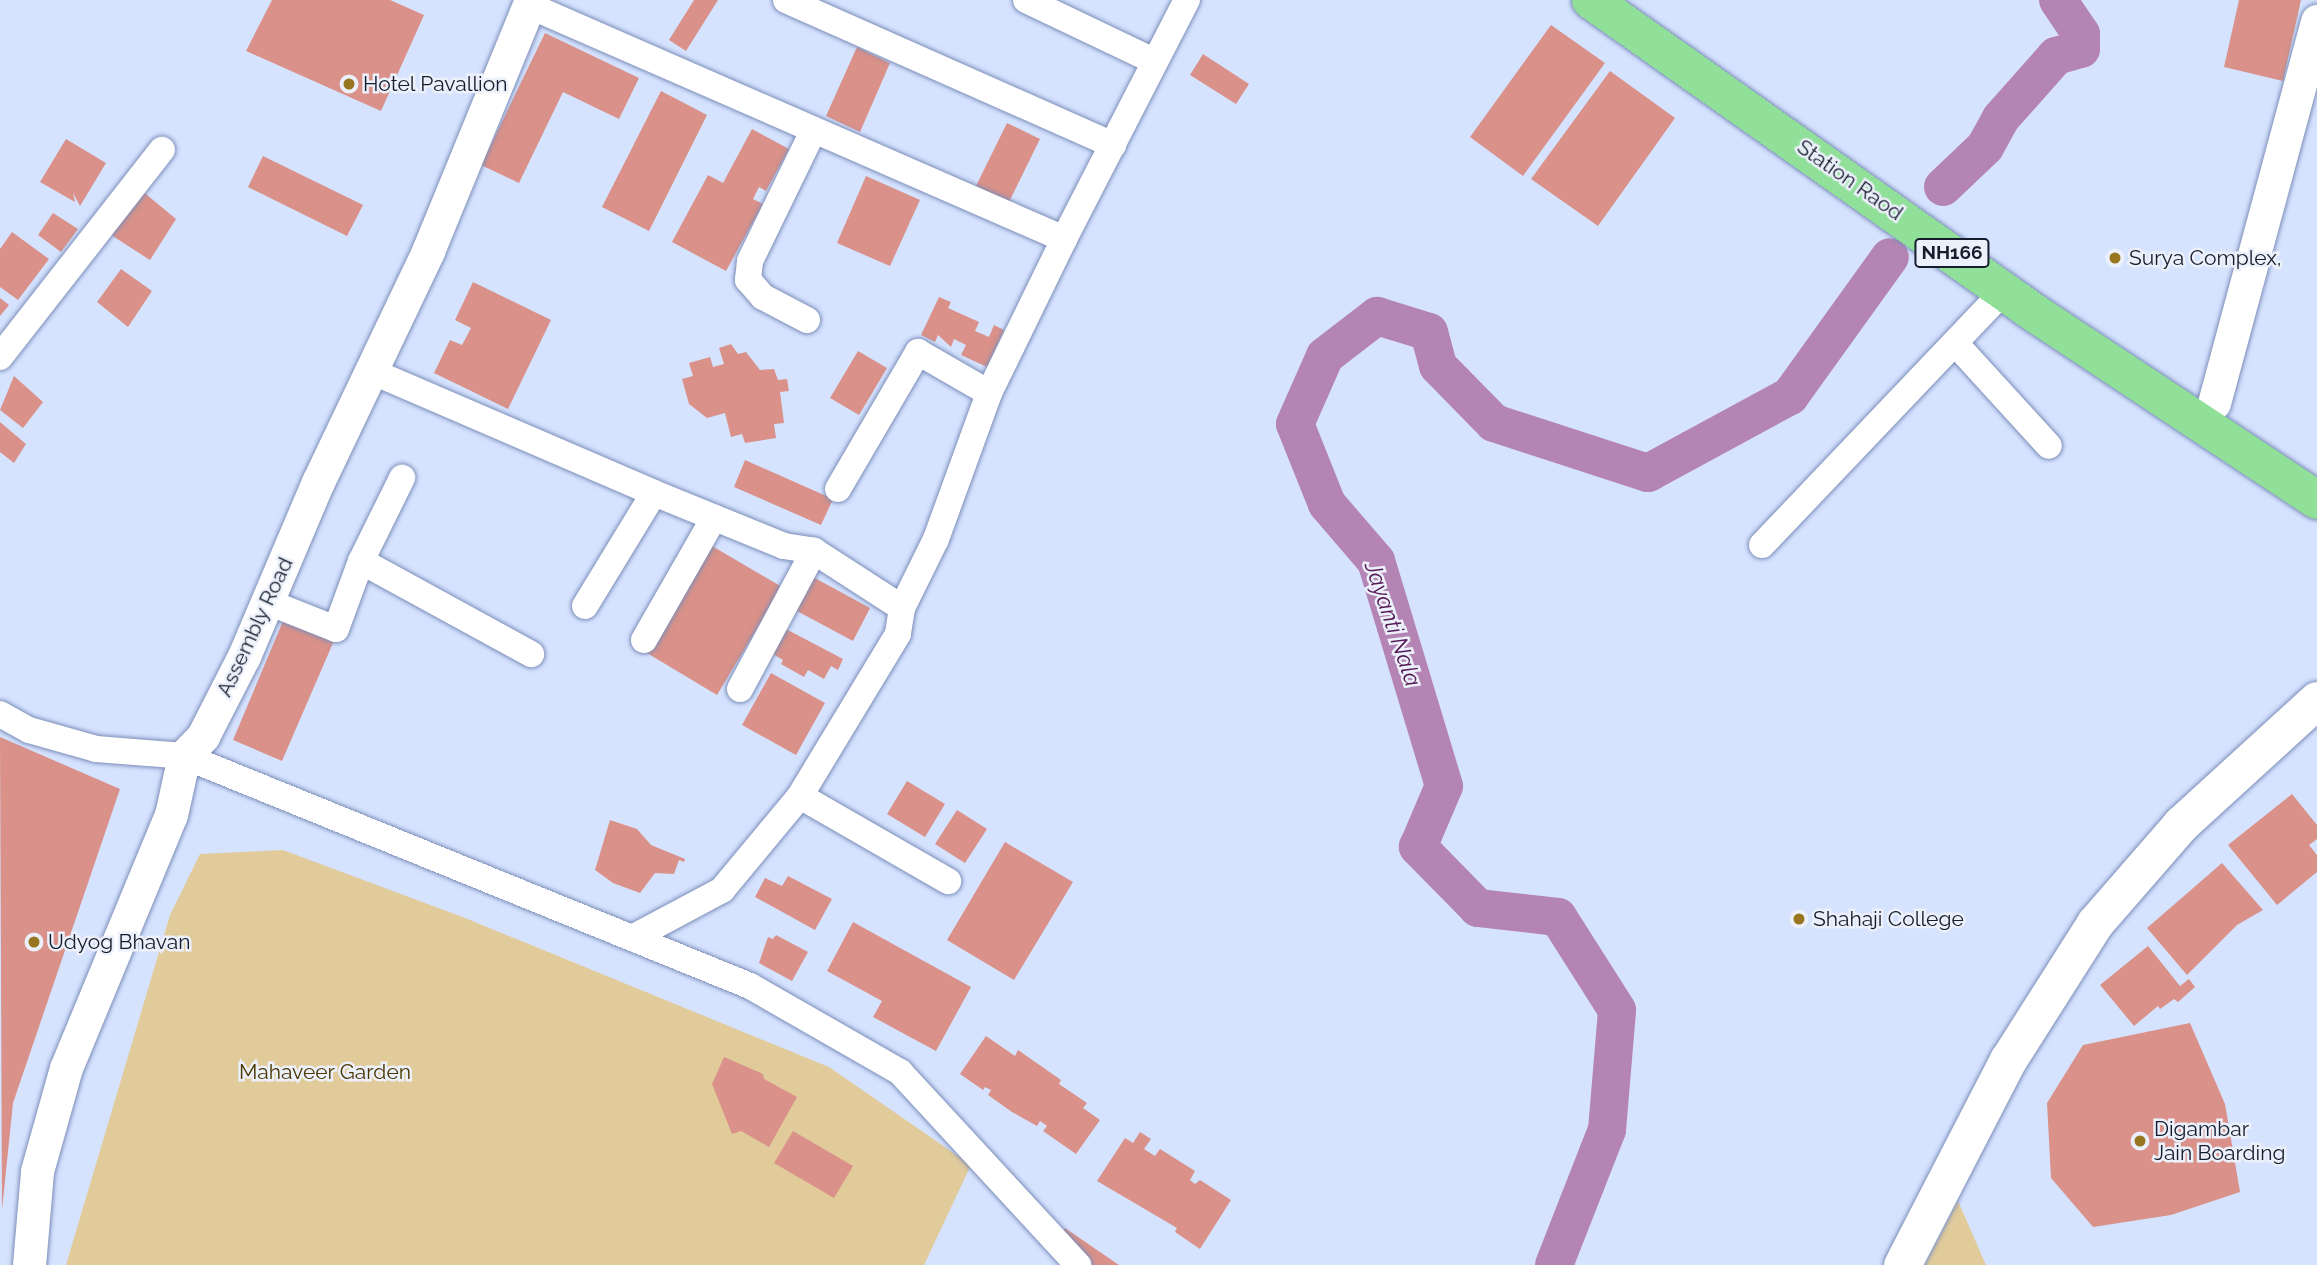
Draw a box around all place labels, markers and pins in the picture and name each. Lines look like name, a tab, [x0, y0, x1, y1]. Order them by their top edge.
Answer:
place label: Hotel Pavallion	[363, 71, 508, 97]
marker: Hotel Pavallion	[341, 76, 357, 92]
place label: Surya Complex,	[2129, 245, 2282, 271]
marker: Surya Complex,	[2107, 250, 2123, 266]
place label: Shahaji College	[1813, 906, 1964, 932]
marker: Shahaji College	[1791, 911, 1807, 927]
place label: Udyog Bhavan	[48, 929, 190, 955]
marker: Udyog Bhavan	[26, 934, 42, 950]
place label: Digambar Jain Boarding	[2154, 1116, 2285, 1166]
marker: Digambar Jain Boarding	[2132, 1133, 2148, 1149]

